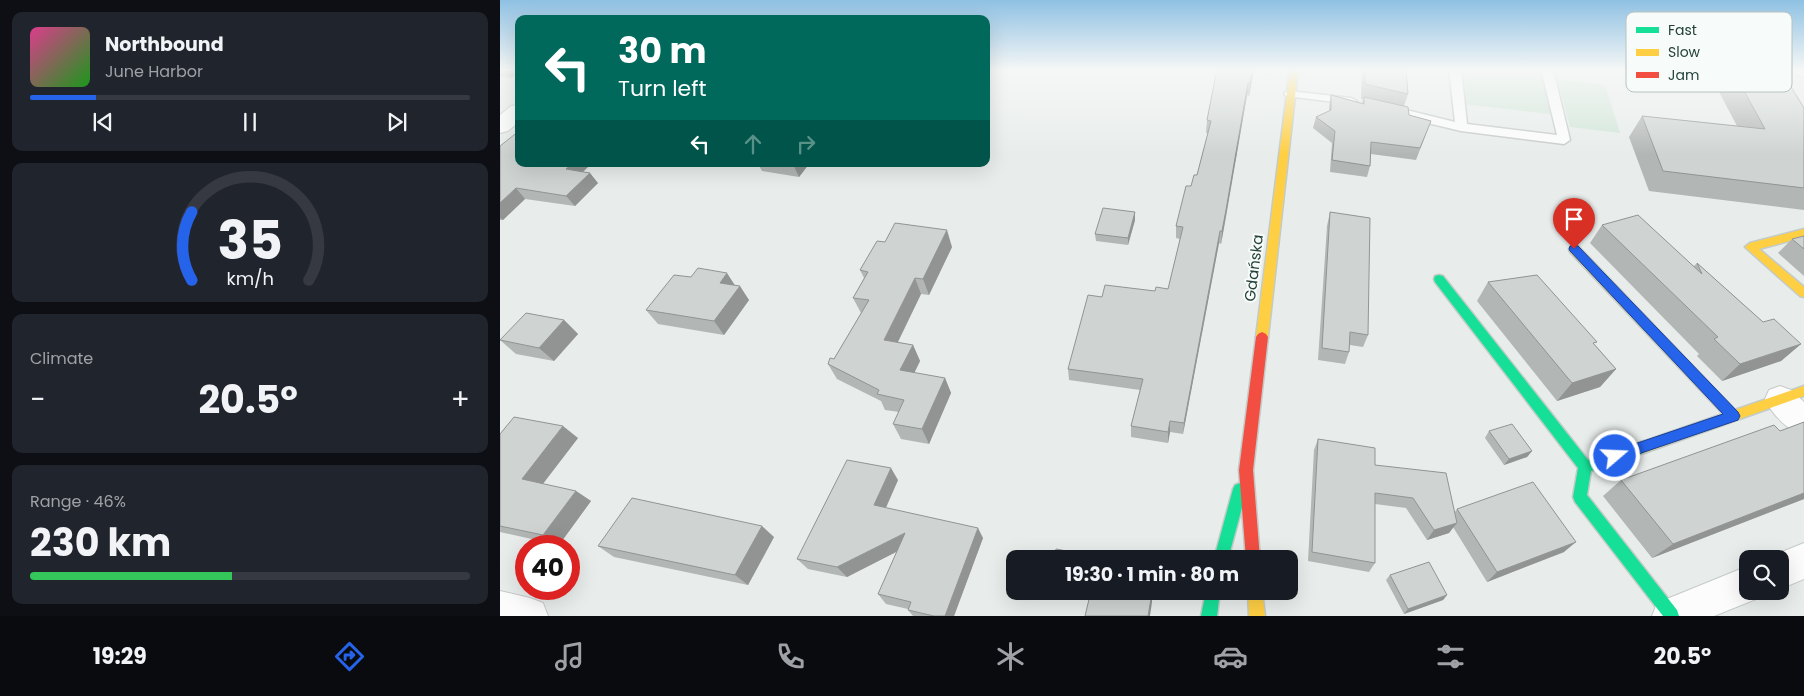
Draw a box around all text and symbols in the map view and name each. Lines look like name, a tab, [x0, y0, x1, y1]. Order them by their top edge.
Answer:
legend	[1626, 12, 1792, 92]
text: Fast	[1668, 20, 1697, 40]
text: 30 m	[618, 26, 706, 75]
text: Northbound	[105, 31, 224, 58]
icon: left	[535, 35, 600, 100]
text: Slow	[1668, 42, 1701, 62]
text: June Harbor	[105, 60, 203, 83]
text: Jam	[1668, 65, 1699, 85]
text: Turn left	[618, 73, 706, 104]
icon: previous	[89, 108, 117, 136]
icon: pause	[236, 108, 264, 136]
icon: next	[383, 108, 411, 136]
icon: left	[686, 130, 714, 158]
icon: ahead	[739, 130, 767, 158]
icon: right	[792, 130, 820, 158]
pin	[1553, 198, 1595, 249]
text: 35	[217, 204, 283, 277]
icon: arrive	[1560, 205, 1588, 233]
street label: Gdańska	[1239, 233, 1268, 303]
text: km/h	[226, 266, 274, 291]
text: Climate	[30, 347, 93, 370]
text: 20.5°	[198, 373, 298, 426]
text: −	[30, 380, 45, 419]
text: +	[451, 380, 470, 419]
position arrow	[1588, 429, 1640, 481]
text: Range · 46%	[30, 490, 126, 513]
text: 230 km	[30, 516, 171, 569]
speed limit sign: 40	[515, 535, 580, 600]
map controls	[1739, 550, 1789, 600]
button: search	[1739, 550, 1789, 600]
text: 19:30 · 1 min · 80 m	[1065, 561, 1239, 588]
icon: directions	[332, 639, 367, 674]
icon: music	[552, 639, 587, 674]
icon: phone	[773, 639, 808, 674]
icon: climate	[993, 639, 1028, 674]
icon: car	[1213, 639, 1248, 674]
icon: filters	[1433, 639, 1468, 674]
text: 19:29	[93, 641, 147, 672]
text: 20.5°	[1654, 641, 1711, 672]

